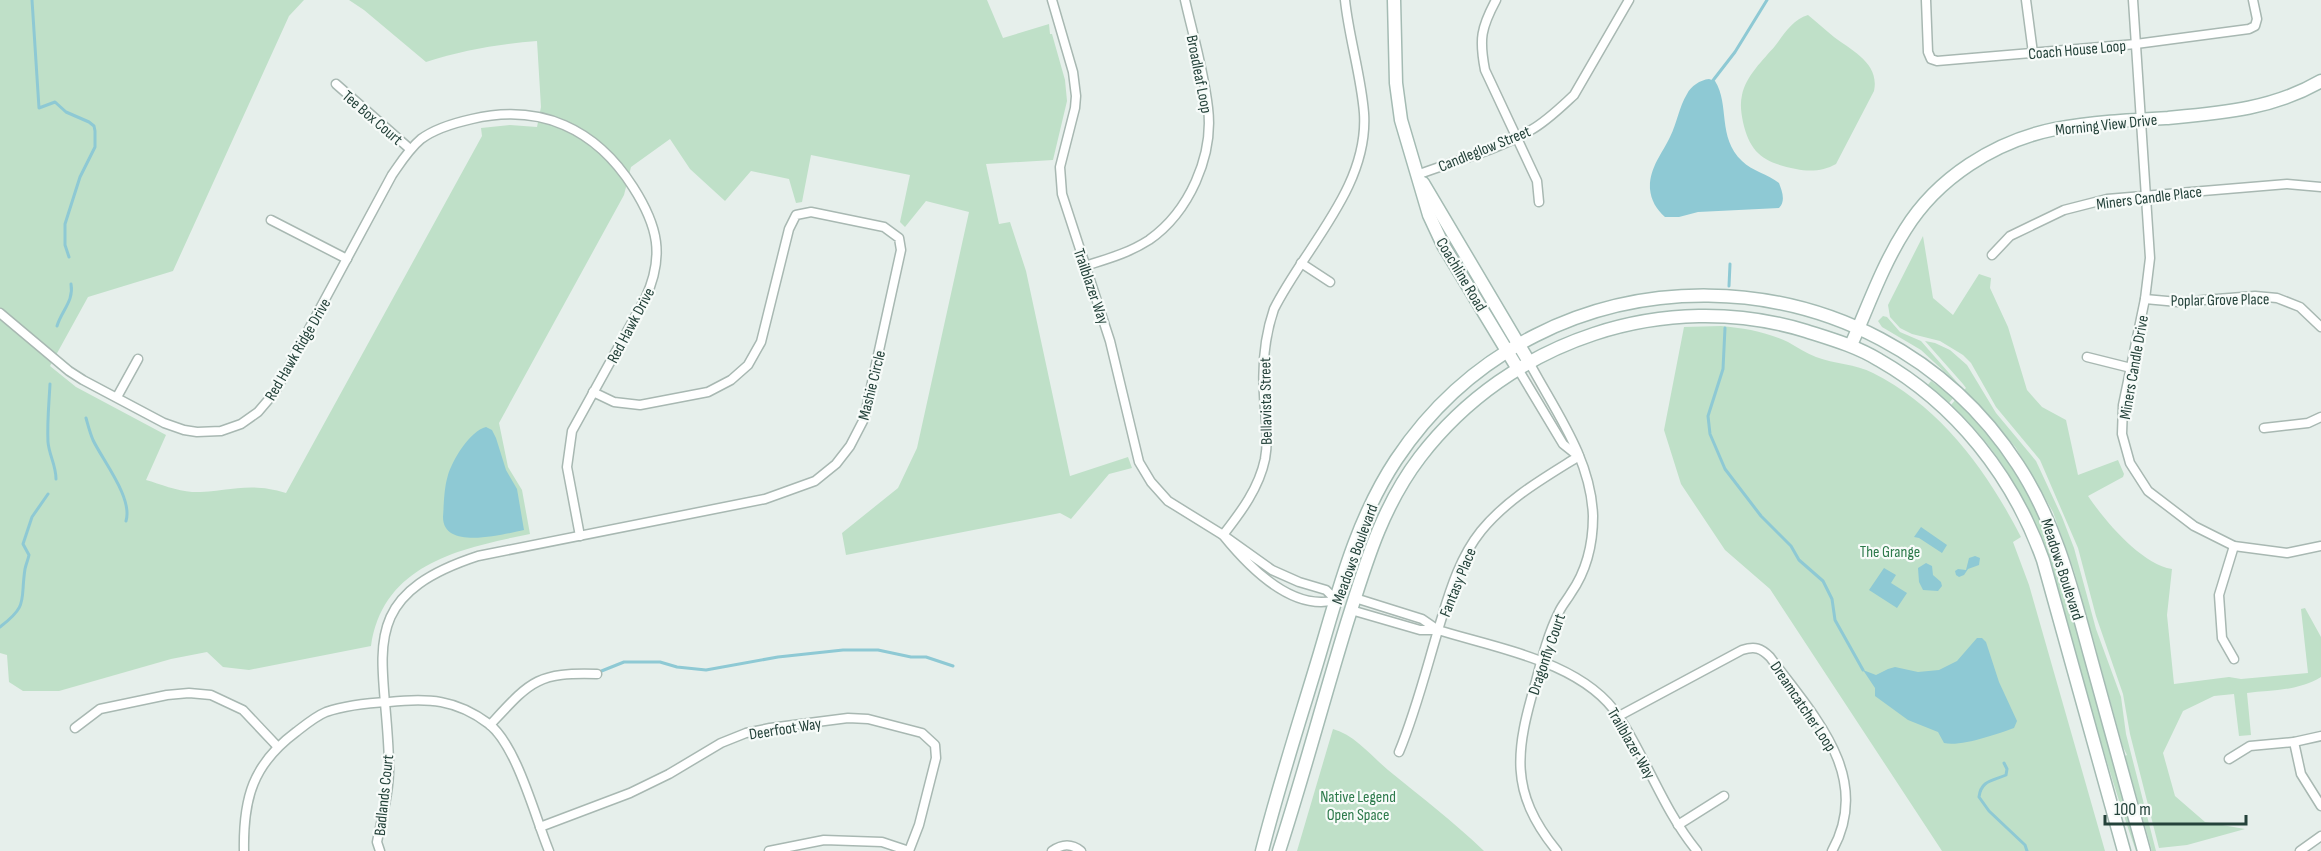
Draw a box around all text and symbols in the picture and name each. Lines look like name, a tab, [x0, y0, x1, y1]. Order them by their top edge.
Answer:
street label: Broadleaf Loop	[1182, 34, 1215, 115]
street label: Coach House Loop	[2027, 37, 2127, 64]
street label: Tee Box Court	[338, 87, 406, 150]
street label: Morning View Drive	[2054, 111, 2158, 140]
street label: Candleglow Street	[1436, 122, 1534, 177]
street label: Miners Candle Place	[2095, 183, 2203, 214]
street label: Coachline Road	[1431, 235, 1490, 315]
street label: Trailblazer Way	[1069, 246, 1112, 327]
street label: Red Hawk Drive	[604, 285, 659, 367]
street label: Poplar Grove Place	[2170, 290, 2270, 311]
street label: Red Hawk Ridge Drive	[261, 295, 335, 404]
street label: Miners Candle Drive	[2116, 314, 2153, 421]
street label: Mashie Circle	[855, 349, 890, 422]
street label: Bellavista Street	[1256, 357, 1277, 445]
street label: Meadows Boulevard	[1328, 502, 1382, 607]
street label: Meadows Boulevard	[2036, 516, 2087, 623]
park label: The Grange	[1860, 543, 1920, 562]
street label: Fantasy Place	[1436, 545, 1481, 620]
street label: Dragonfly Court	[1525, 611, 1570, 698]
street label: Dreamcatcher Loop	[1766, 658, 1840, 756]
street label: Trailblazer Way	[1603, 705, 1659, 783]
street label: Deerfoot Way	[748, 714, 823, 745]
street label: Badlands Court	[371, 753, 398, 837]
park label: Native Legend Open Space	[1320, 788, 1396, 825]
scale bar	[2105, 788, 2246, 826]
text: 100 m	[2114, 799, 2151, 820]

